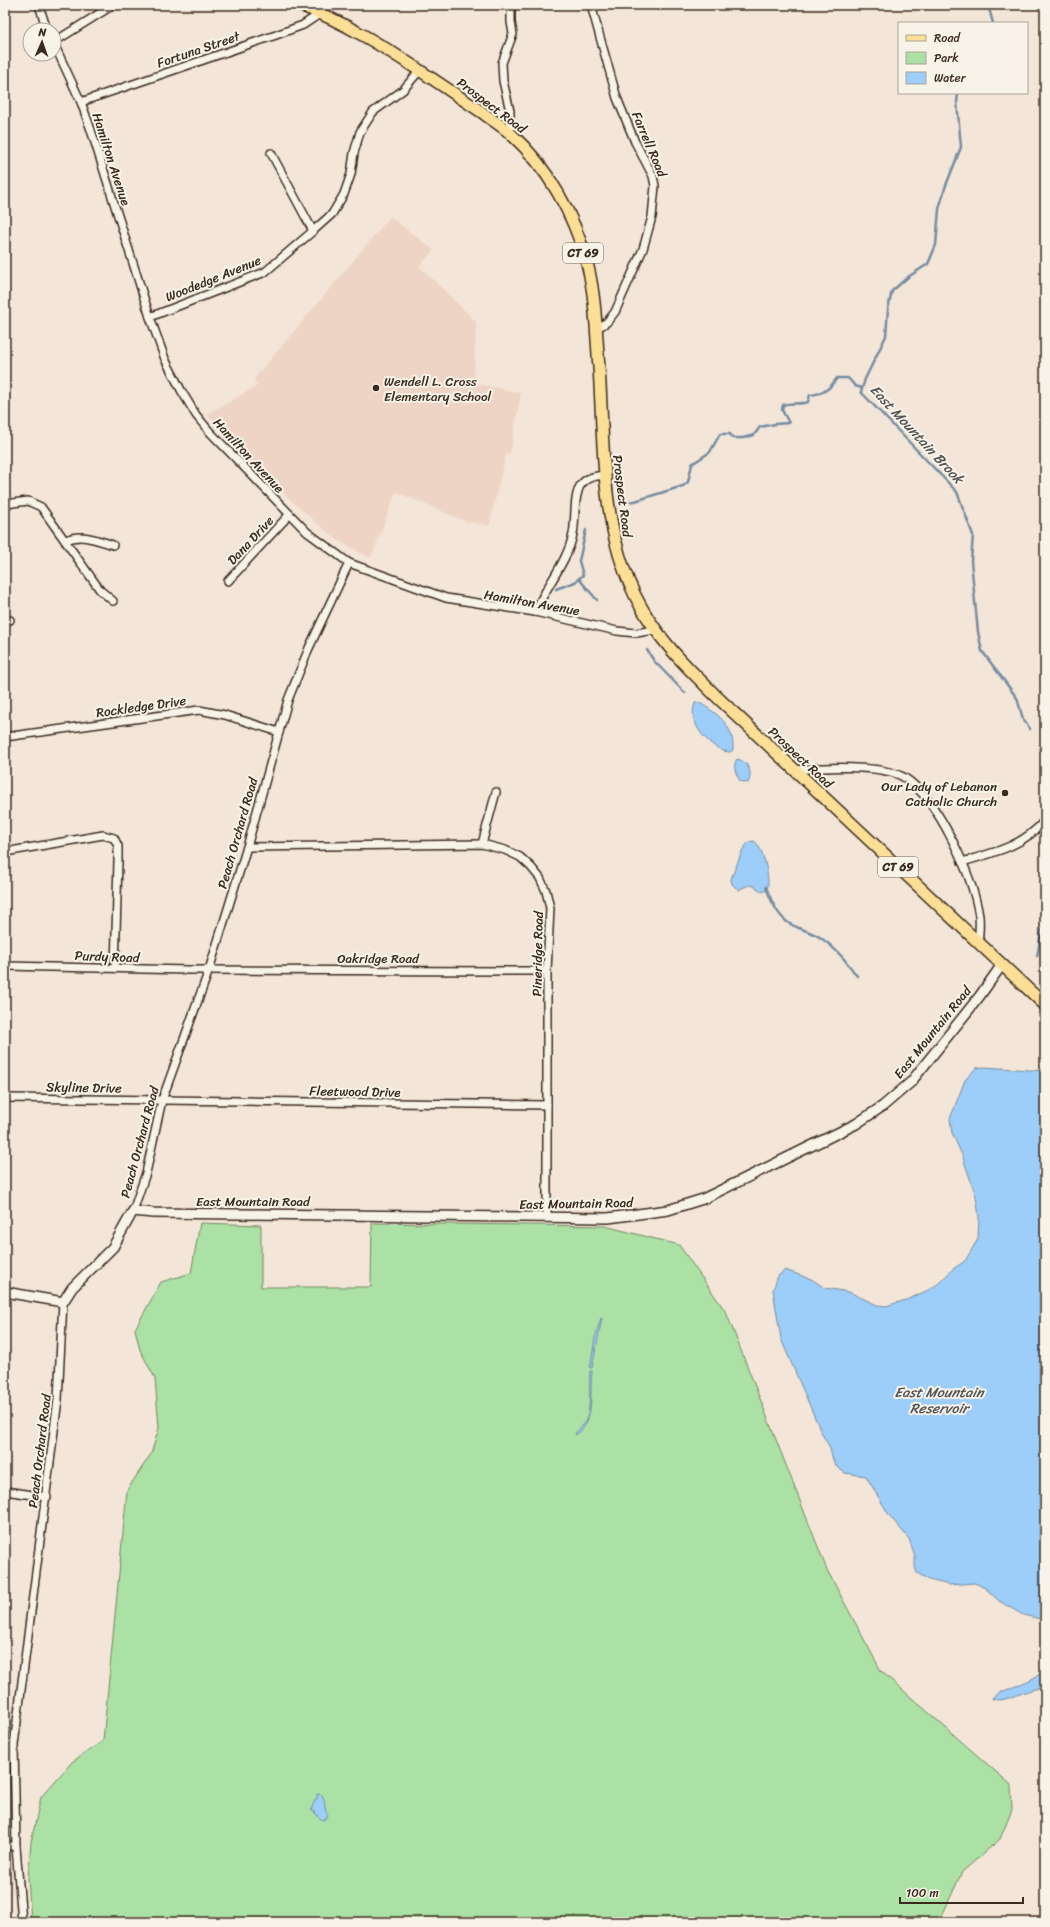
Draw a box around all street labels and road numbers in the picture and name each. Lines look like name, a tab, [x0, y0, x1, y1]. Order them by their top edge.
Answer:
street label: Fortuna Street	[154, 24, 243, 74]
street label: Prospect Road	[452, 71, 533, 140]
street label: Farrell Road	[625, 108, 674, 182]
street label: Hamilton Avenue	[86, 110, 137, 209]
road number: CT 69	[563, 243, 603, 263]
street label: Woodedge Avenue	[162, 249, 265, 308]
street label: Hamilton Avenue	[207, 412, 290, 499]
street label: Prospect Road	[606, 454, 639, 540]
street label: Dana Drive	[221, 510, 280, 570]
street label: Hamilton Avenue	[482, 583, 581, 622]
street label: Rockledge Drive	[95, 689, 188, 724]
street label: Prospect Road	[763, 721, 840, 795]
street label: Peach Orchard Road	[211, 774, 265, 891]
road number: CT 69	[878, 857, 918, 877]
street label: Pineridge Road	[525, 910, 550, 997]
street label: Purdy Road	[74, 944, 141, 969]
street label: Oakridge Road	[337, 947, 420, 970]
street label: East Mountain Road	[888, 980, 978, 1084]
street label: Skyline Drive	[46, 1075, 122, 1100]
street label: Fleetwood Drive	[309, 1079, 401, 1104]
street label: Peach Orchard Road	[114, 1083, 166, 1201]
street label: East Mountain Road	[196, 1190, 311, 1213]
street label: East Mountain Road	[519, 1191, 634, 1216]
street label: Peach Orchard Road	[21, 1392, 58, 1509]

